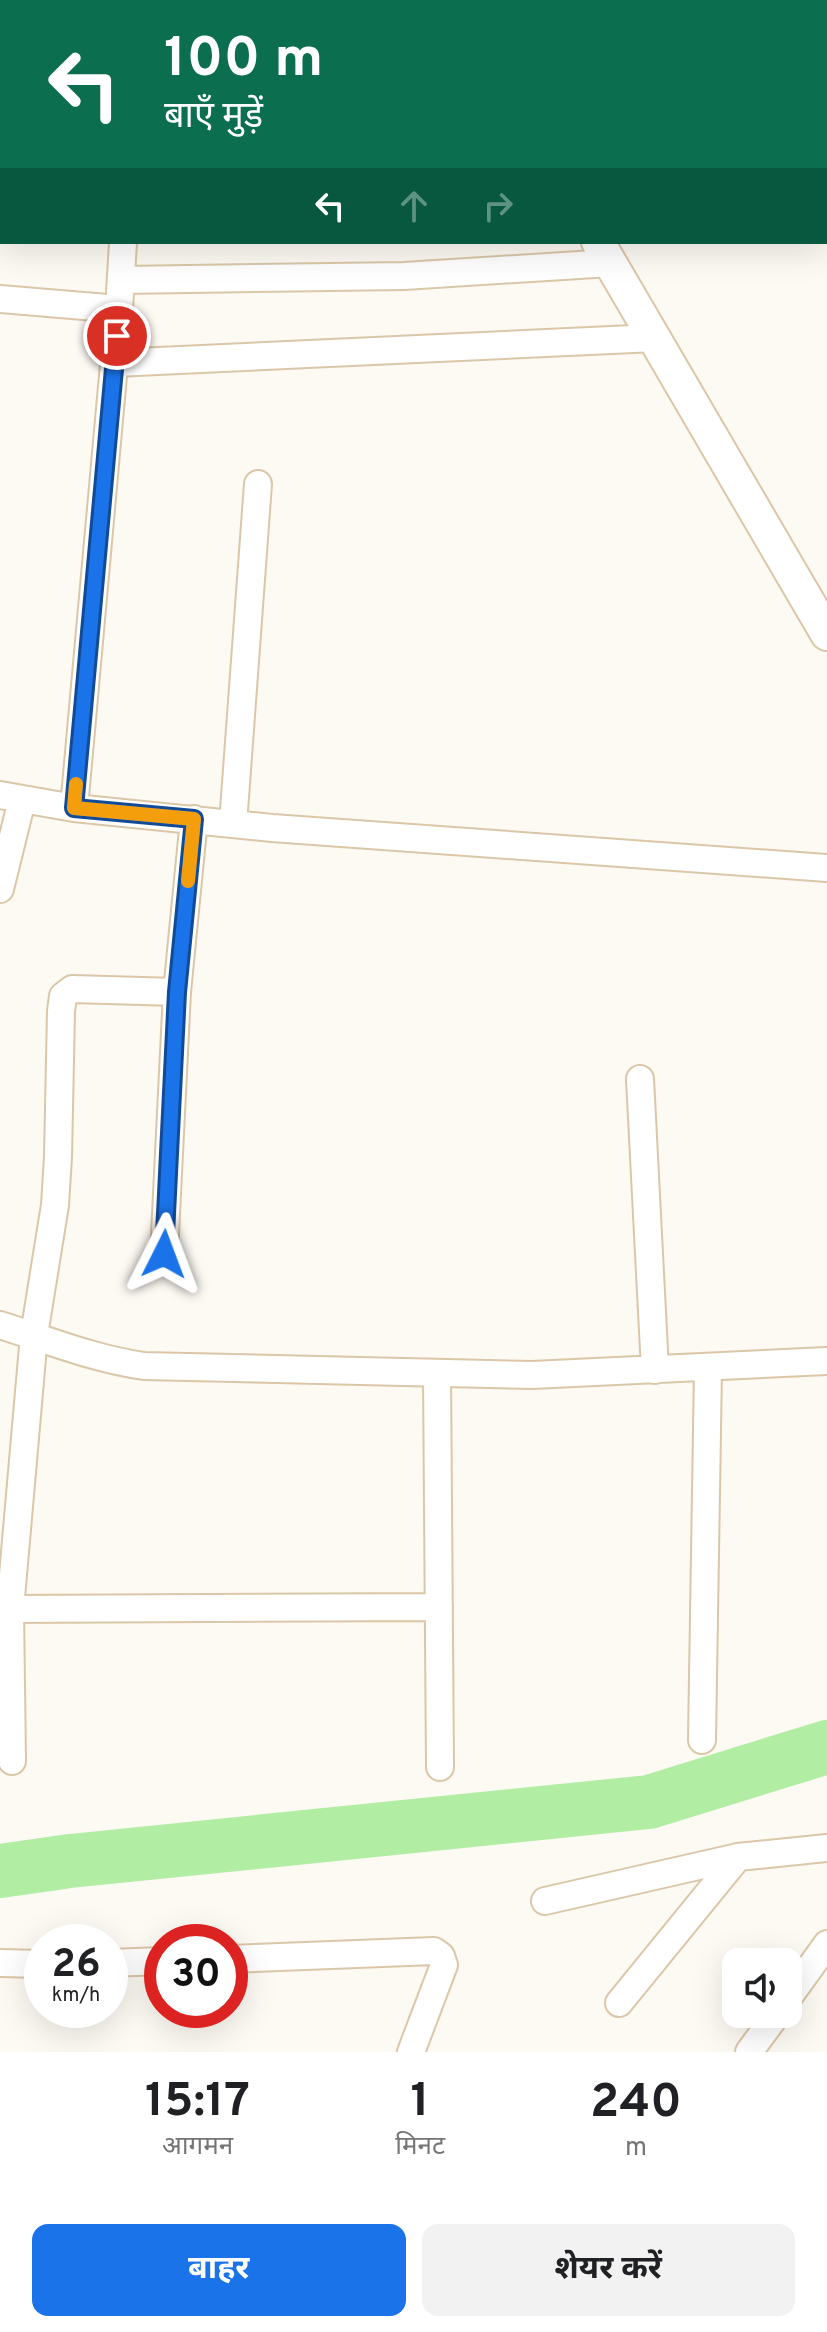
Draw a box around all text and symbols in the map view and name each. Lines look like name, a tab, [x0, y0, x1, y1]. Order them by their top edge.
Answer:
text: 100 m	[164, 26, 323, 96]
icon: left	[32, 32, 136, 136]
text: बाएँ मुड़ें	[164, 95, 263, 141]
icon: left	[308, 184, 352, 228]
icon: ahead	[392, 184, 436, 228]
icon: right	[476, 184, 520, 228]
pin	[83, 302, 151, 370]
icon: arrive	[95, 314, 139, 358]
position arrow	[122, 1212, 206, 1296]
speed limit sign: 30	[144, 1924, 248, 2028]
text: 26	[51, 1941, 101, 1991]
map controls	[722, 1948, 802, 2028]
button: sound	[722, 1948, 802, 2028]
text: km/h	[52, 1983, 100, 2009]
text: 15:17	[145, 2073, 250, 2133]
text: 1	[411, 2073, 430, 2133]
text: 240	[590, 2074, 682, 2134]
text: आगमन	[162, 2131, 233, 2164]
text: मिनट	[395, 2131, 445, 2164]
text: m	[625, 2132, 647, 2165]
button: बाहर	[32, 2224, 406, 2316]
button: शेयर करें	[422, 2224, 795, 2316]

